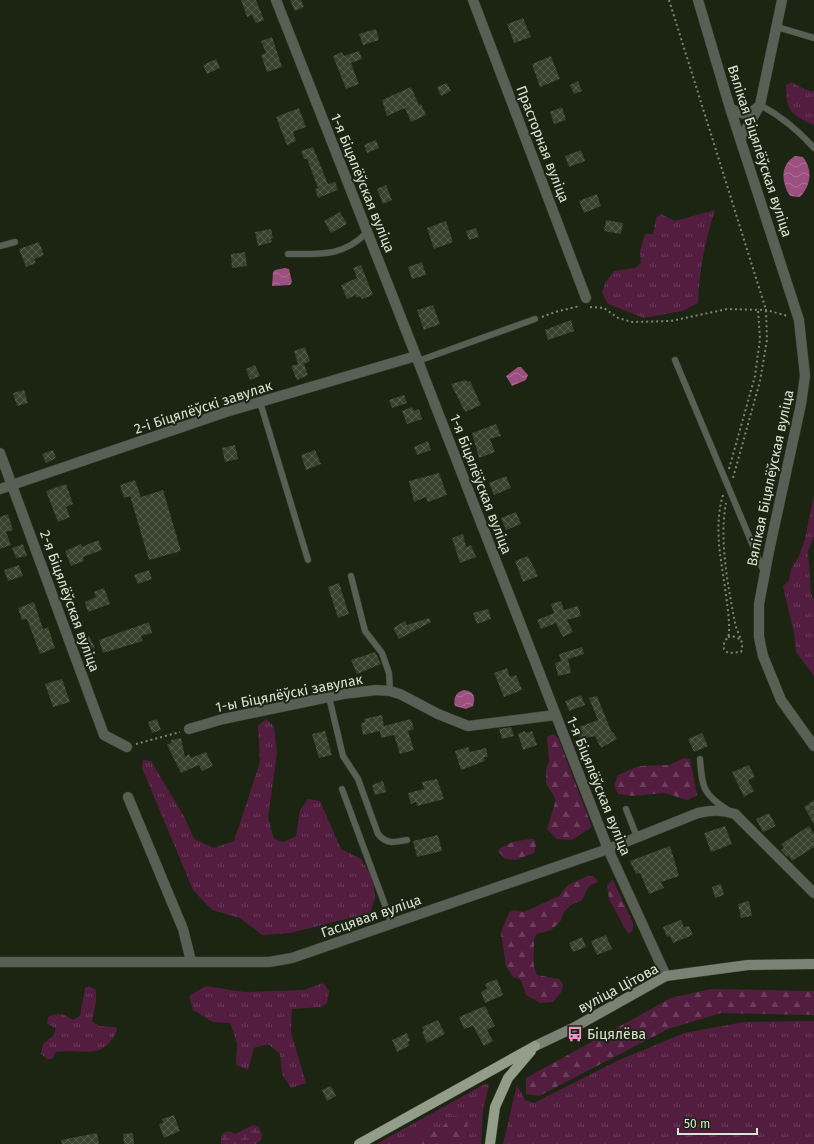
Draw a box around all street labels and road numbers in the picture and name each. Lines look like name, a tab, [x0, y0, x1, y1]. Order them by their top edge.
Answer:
street label: Вялікая Біцялёўская вуліца	[724, 63, 795, 239]
street label: Прасторная вуліца	[512, 83, 573, 205]
street label: 1-я Біцялёўская вуліца	[327, 111, 398, 255]
street label: 2-і Біцялёўскі завулак	[132, 377, 275, 438]
street label: Вялікая Біцялёўская вуліца	[743, 388, 797, 568]
street label: 1-я Біцялёўская вуліца	[446, 412, 515, 556]
street label: 2-я Біцялёўская вуліца	[36, 528, 103, 674]
street label: 1-ы Біцялёўскі завулак	[214, 671, 365, 716]
street label: 1-я Біцялёўская вуліца	[563, 714, 634, 858]
street label: Гасцявая вуліца	[319, 891, 424, 942]
street label: вуліца Цітова	[575, 960, 661, 1017]

